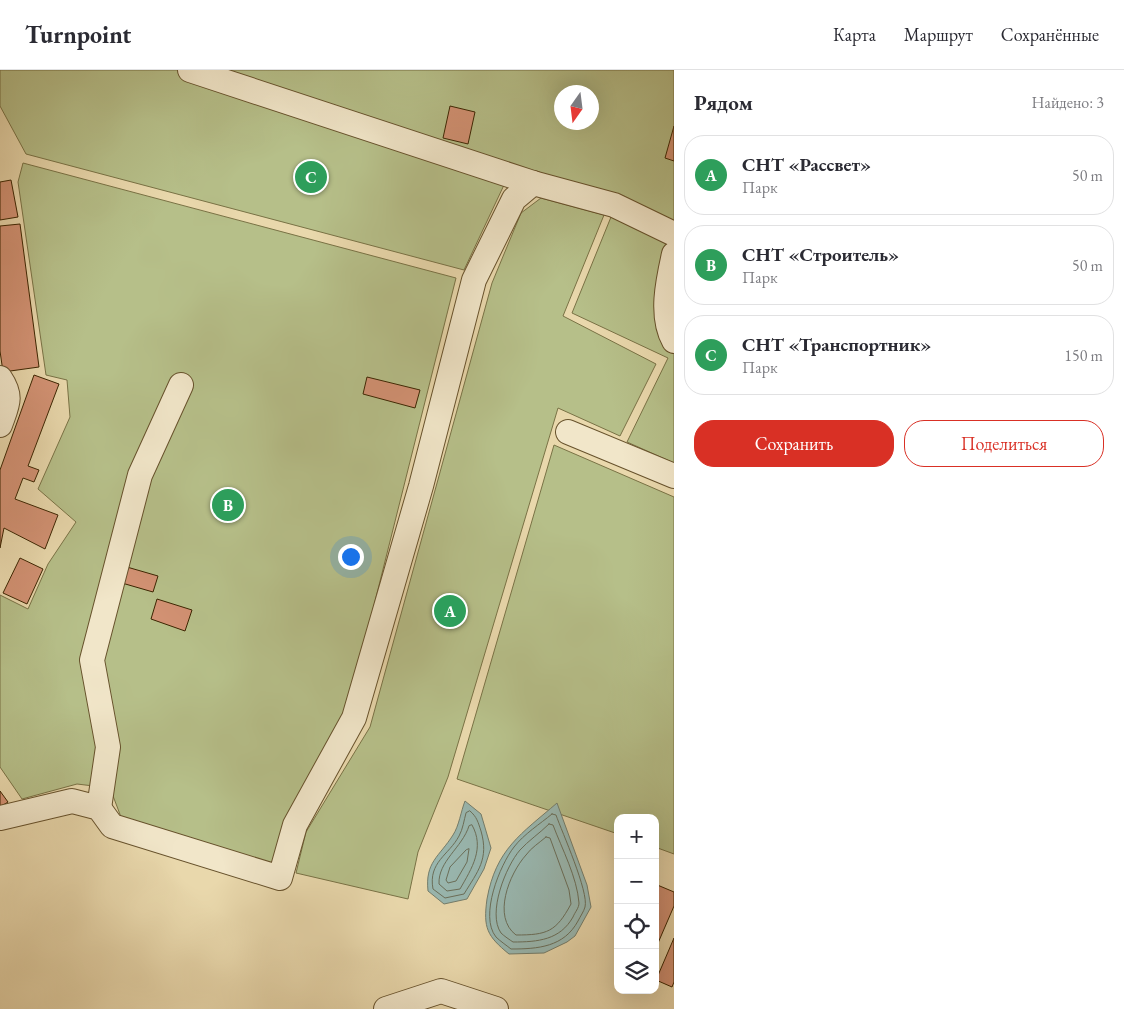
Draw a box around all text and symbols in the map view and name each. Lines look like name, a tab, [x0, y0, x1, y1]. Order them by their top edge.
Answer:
text: Turnpoint	[25, 19, 131, 50]
text: Карта	[833, 23, 876, 46]
text: Маршрут	[904, 23, 973, 46]
text: Сохранённые	[1001, 23, 1099, 46]
north arrow	[554, 85, 599, 130]
text: Рядом	[694, 89, 753, 116]
text: Найдено: 3	[1032, 92, 1104, 113]
text: СНТ «Рассвет»	[742, 152, 871, 177]
pin: C	[295, 158, 327, 196]
text: A	[705, 165, 717, 186]
text: 50 m	[1072, 165, 1103, 186]
text: Парк	[742, 177, 778, 198]
text: СНТ «Строитель»	[742, 242, 899, 267]
text: B	[706, 255, 716, 276]
text: 50 m	[1072, 255, 1103, 276]
text: Парк	[742, 267, 778, 288]
text: СНТ «Транспортник»	[742, 332, 931, 357]
text: C	[705, 345, 717, 366]
text: 150 m	[1064, 345, 1103, 366]
text: Парк	[742, 357, 778, 378]
button: Сохранить	[694, 420, 894, 467]
button: Поделиться	[904, 420, 1104, 467]
pin: B	[212, 486, 244, 524]
your location	[338, 544, 364, 570]
pin: A	[434, 592, 466, 630]
map controls	[614, 814, 659, 994]
button: +	[614, 814, 659, 859]
button: −	[614, 859, 659, 904]
button: locate	[614, 904, 659, 949]
button: layers	[614, 949, 659, 994]

